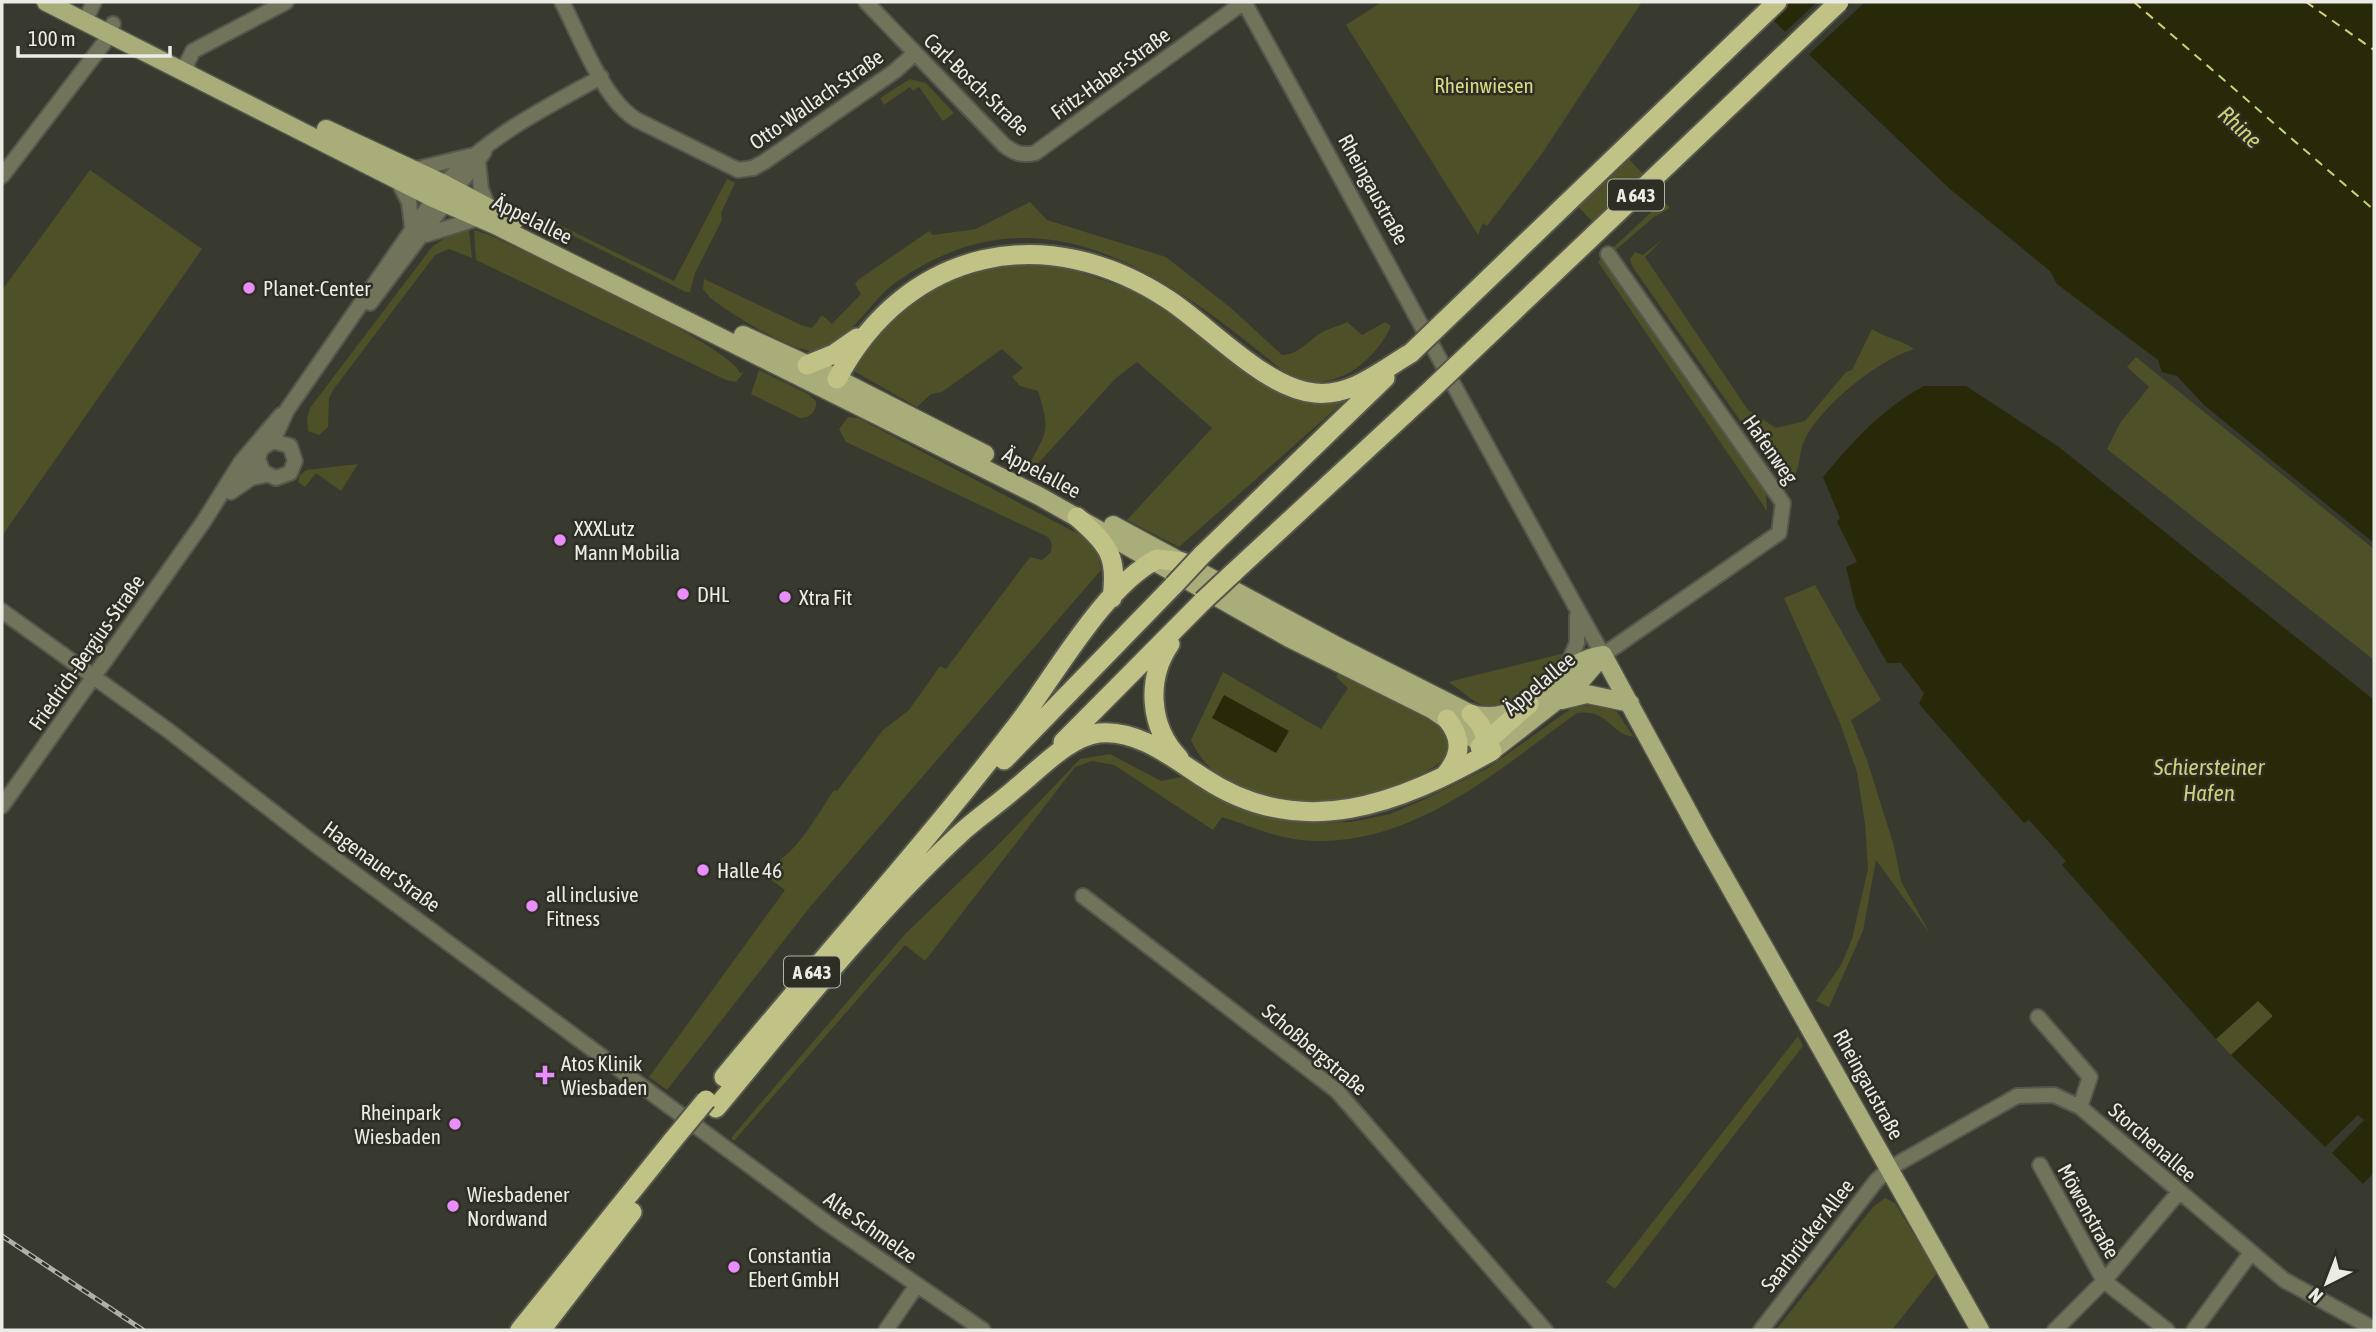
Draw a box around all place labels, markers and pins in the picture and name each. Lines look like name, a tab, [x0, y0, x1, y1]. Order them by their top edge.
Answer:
place label: Planet-Center	[263, 276, 371, 300]
marker: Planet-Center	[241, 280, 257, 296]
place label: XXXLutz Mann Mobilia	[574, 516, 680, 564]
marker: XXXLutz Mann Mobilia	[552, 532, 568, 548]
place label: DHL	[697, 582, 729, 606]
place label: Xtra Fit	[799, 585, 852, 609]
marker: DHL	[675, 586, 691, 602]
marker: Xtra Fit	[777, 589, 793, 605]
place label: Halle 46	[717, 858, 782, 882]
marker: Halle 46	[695, 862, 711, 878]
place label: all inclusive Fitness	[546, 882, 638, 930]
marker: all inclusive Fitness	[524, 898, 540, 914]
place label: Atos Klinik Wiesbaden	[561, 1051, 647, 1099]
marker: Atos Klinik Wiesbaden	[535, 1065, 555, 1085]
place label: Rheinpark Wiesbaden	[355, 1100, 441, 1148]
marker: Rheinpark Wiesbaden	[447, 1116, 463, 1132]
place label: Wiesbadener Nordwand	[467, 1182, 570, 1230]
marker: Wiesbadener Nordwand	[445, 1198, 461, 1214]
place label: Constantia Ebert GmbH	[748, 1243, 840, 1291]
marker: Constantia Ebert GmbH	[726, 1259, 742, 1275]

